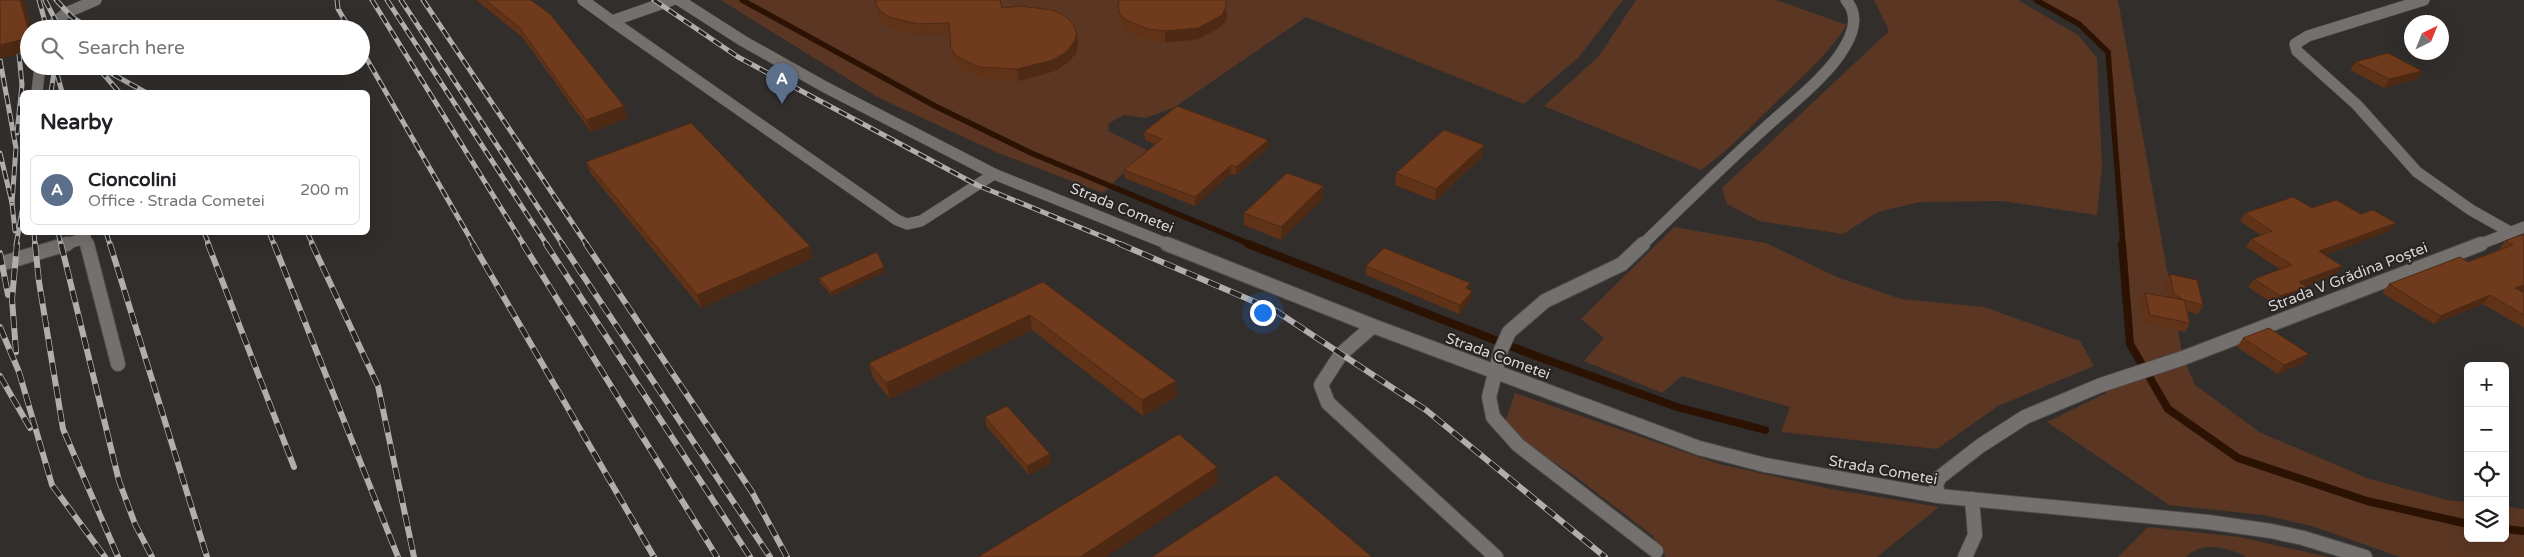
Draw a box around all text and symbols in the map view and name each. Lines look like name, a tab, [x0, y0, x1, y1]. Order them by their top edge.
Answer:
north arrow	[2404, 15, 2449, 60]
search box	[20, 20, 370, 75]
icon: search	[38, 34, 66, 62]
text: Search here	[78, 37, 185, 59]
pin: A	[766, 63, 798, 104]
text: Nearby	[40, 110, 113, 135]
text: Cioncolini	[88, 169, 176, 191]
street label: Strada Cometei	[1068, 179, 1176, 237]
text: A	[51, 180, 63, 200]
text: 200 m	[300, 180, 349, 200]
text: Office · Strada Cometei	[88, 191, 265, 211]
street label: Strada V Grădina Poștei	[2266, 238, 2430, 316]
your location	[1250, 300, 1276, 326]
street label: Strada Cometei	[1443, 329, 1553, 383]
map controls	[2464, 362, 2509, 542]
button: +	[2464, 362, 2509, 407]
button: −	[2464, 407, 2509, 452]
street label: Strada Cometei	[1827, 452, 1939, 488]
button: locate	[2464, 452, 2509, 497]
button: layers	[2464, 497, 2509, 542]

